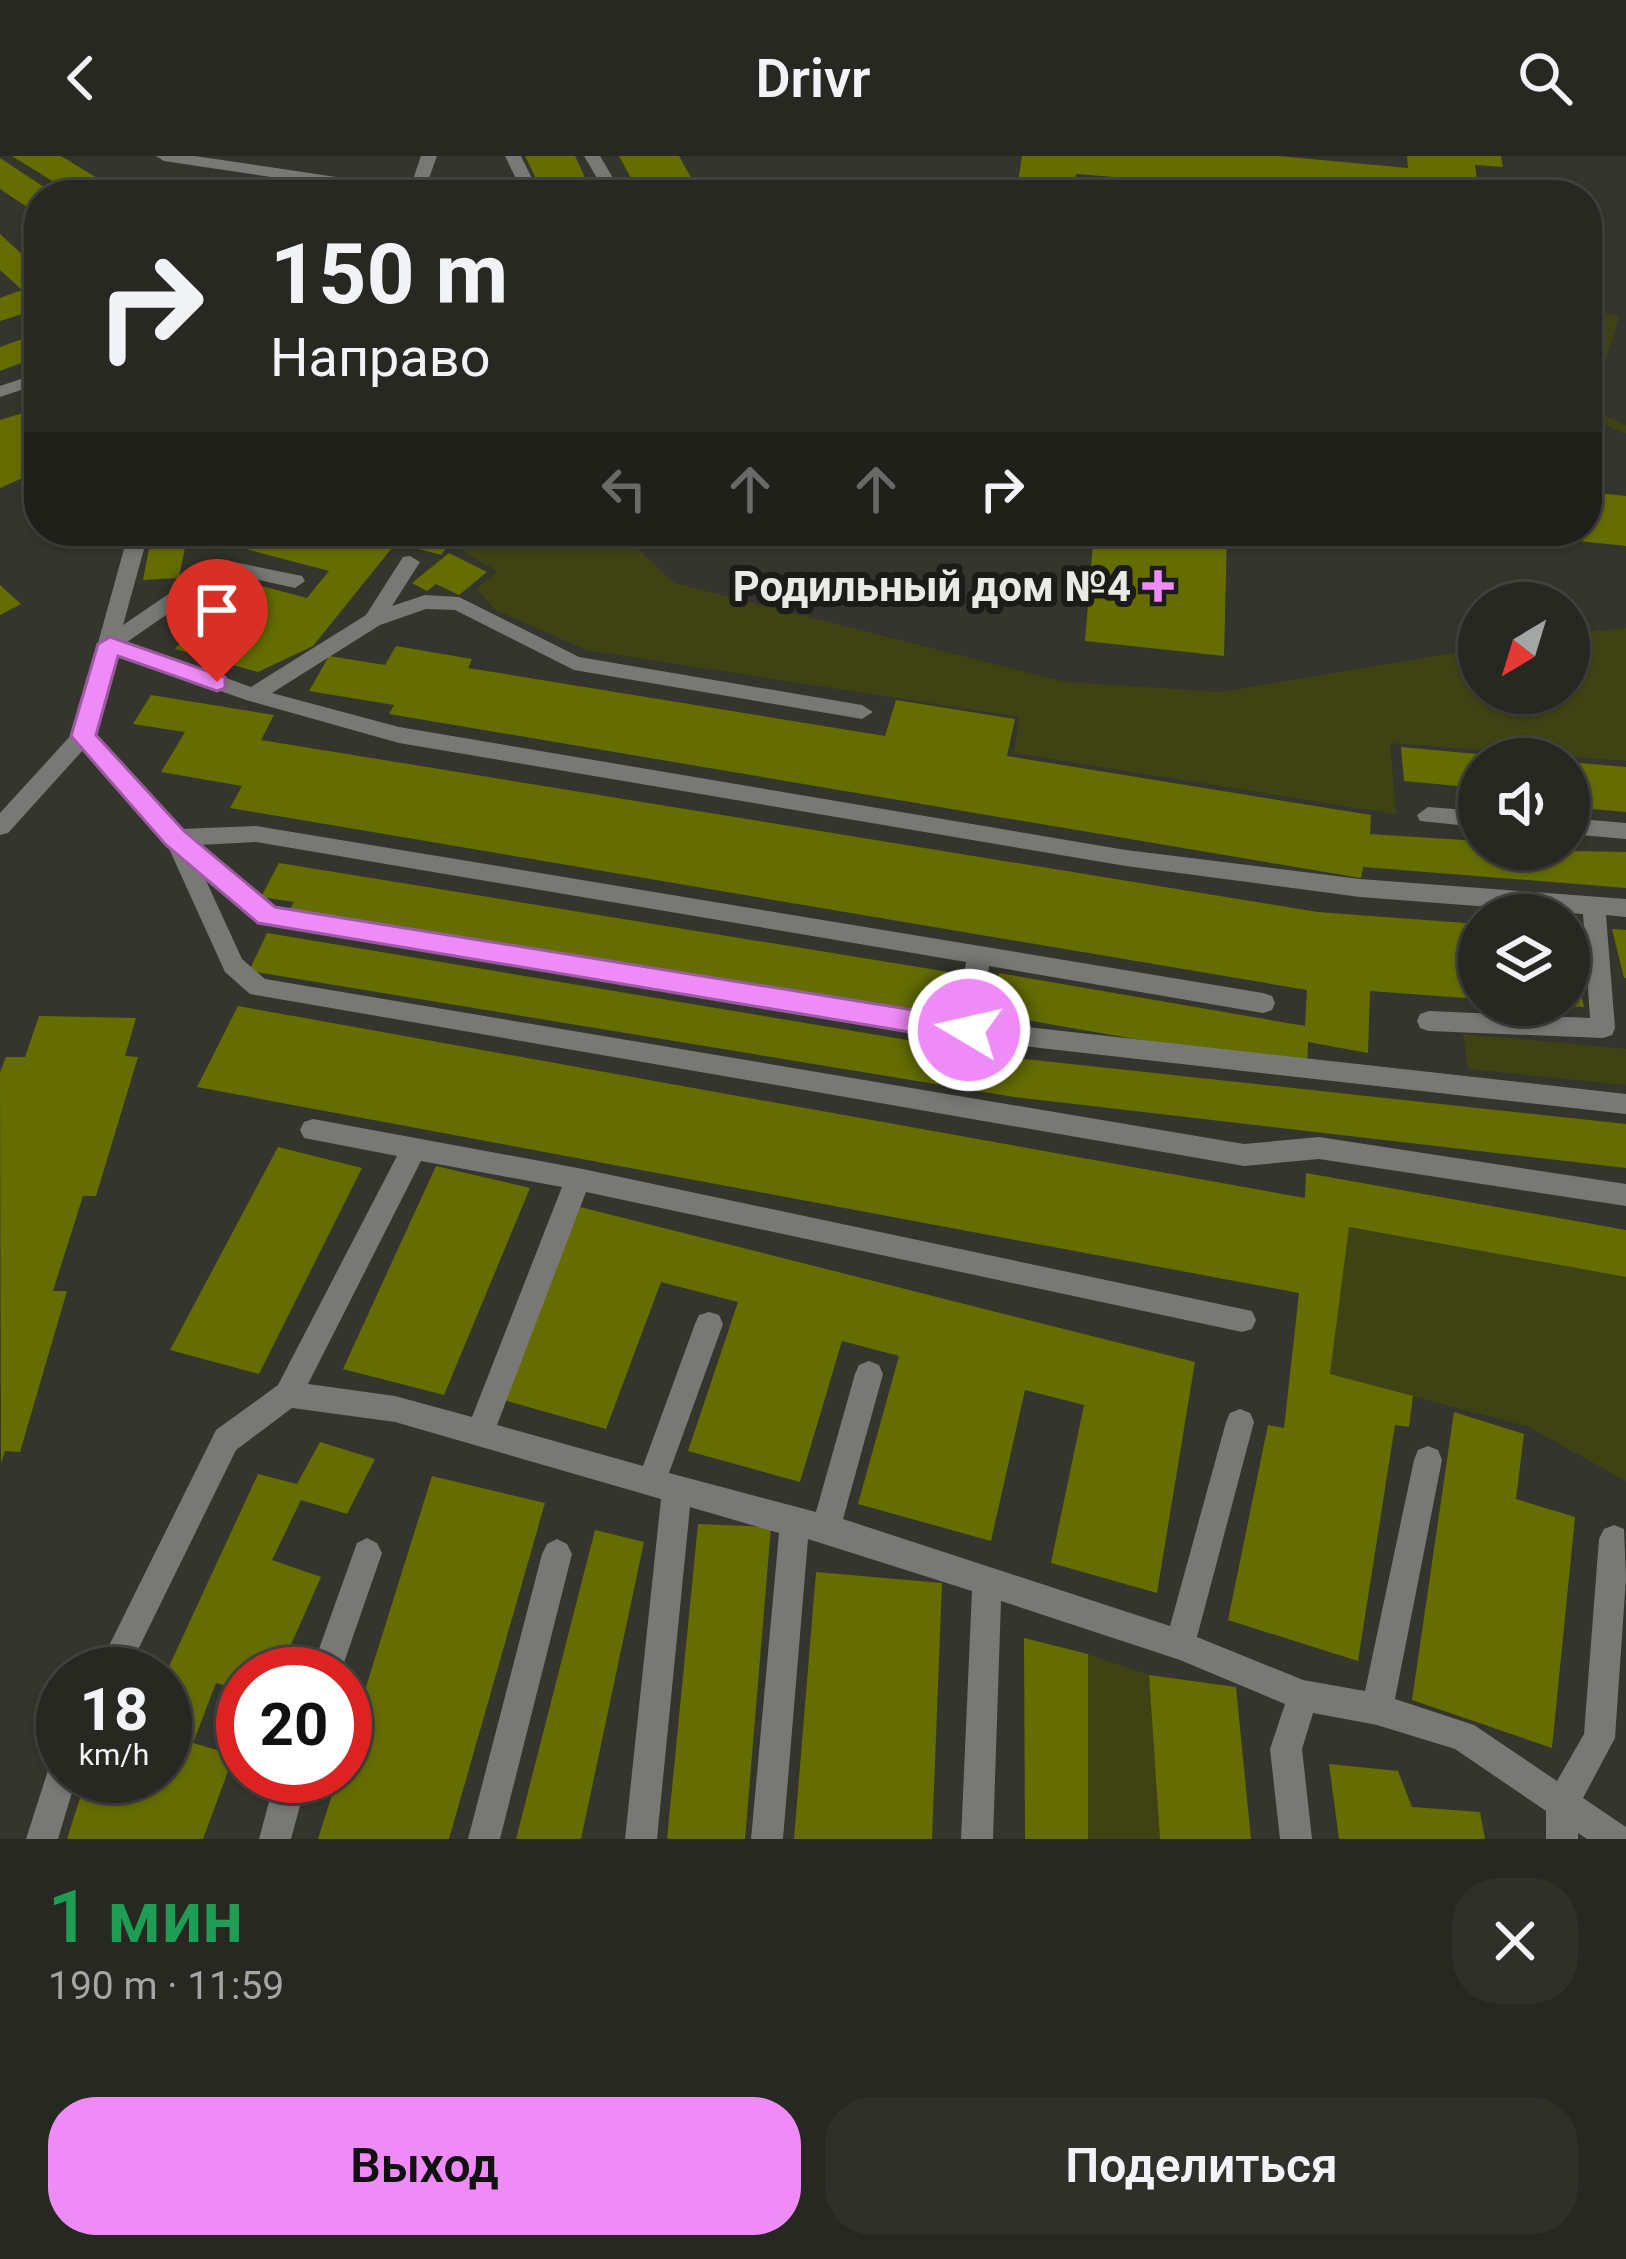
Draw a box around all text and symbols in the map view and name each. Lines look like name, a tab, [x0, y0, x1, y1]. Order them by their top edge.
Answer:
icon: back	[48, 45, 114, 111]
icon: search	[1512, 45, 1578, 111]
text: Drivr	[755, 47, 871, 110]
text: 150 m	[270, 225, 508, 324]
icon: right	[72, 228, 228, 384]
text: Направо	[270, 326, 490, 389]
icon: left	[591, 456, 657, 522]
icon: ahead	[717, 456, 783, 522]
icon: ahead	[843, 456, 909, 522]
icon: right	[969, 456, 1035, 522]
pin	[166, 559, 268, 682]
place label: Родильный дом №4	[733, 562, 1131, 611]
marker: Родильный дом №4	[1142, 570, 1174, 602]
icon: arrive	[184, 577, 250, 643]
north arrow	[1458, 582, 1590, 714]
map controls	[1458, 582, 1590, 1026]
button: sound	[1458, 738, 1590, 870]
button: layers	[1458, 894, 1590, 1026]
position arrow	[906, 967, 1032, 1093]
speed limit sign: 20	[216, 1647, 372, 1803]
text: 18	[80, 1674, 148, 1745]
text: km/h	[79, 1737, 149, 1772]
text: 1 мин	[48, 1875, 243, 1960]
button: close	[1452, 1878, 1578, 2004]
text: 190 m · 11:59	[48, 1963, 284, 2009]
button: Выход	[48, 2097, 801, 2235]
button: Поделиться	[825, 2097, 1578, 2235]

